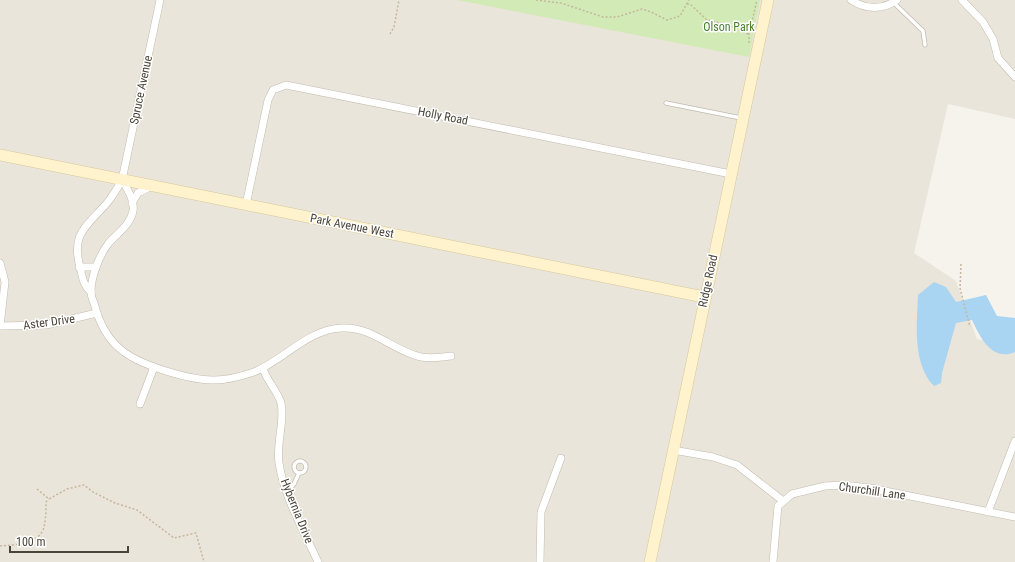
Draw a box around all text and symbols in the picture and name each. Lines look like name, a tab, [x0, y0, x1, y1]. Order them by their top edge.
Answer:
park label: Olson Park	[703, 20, 755, 34]
street label: Spruce Avenue	[127, 54, 155, 126]
street label: Holly Road	[417, 104, 469, 128]
street label: Park Avenue West	[309, 211, 396, 241]
street label: Ridge Road	[696, 253, 720, 309]
street label: Aster Drive	[22, 311, 76, 333]
street label: Hybernia Drive	[278, 477, 316, 546]
street label: Churchill Lane	[838, 479, 907, 503]
scale bar	[10, 528, 128, 554]
text: 100 m	[16, 535, 46, 549]

